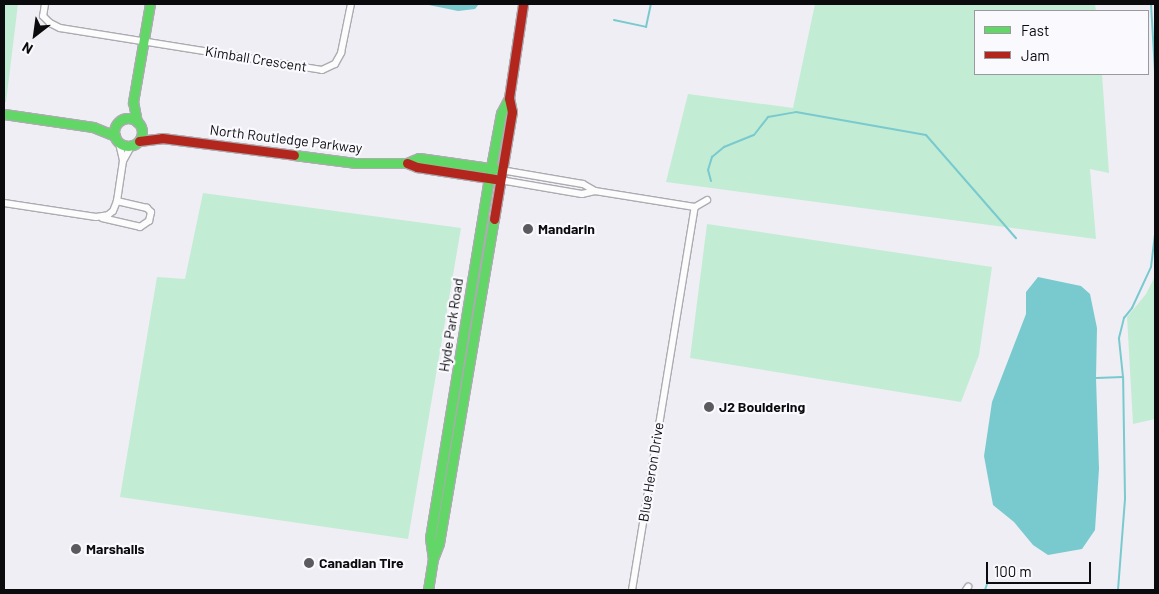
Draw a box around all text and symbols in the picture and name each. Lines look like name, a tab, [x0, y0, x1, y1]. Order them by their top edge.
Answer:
north arrow	[10, 10, 60, 60]
legend	[974, 10, 1149, 75]
text: Fast	[1021, 21, 1049, 39]
text: N	[19, 39, 36, 58]
street label: Kimball Crescent	[204, 43, 308, 75]
text: Jam	[1021, 46, 1050, 64]
street label: North Routledge Parkway	[209, 121, 363, 157]
place label: Mandarin	[538, 221, 595, 237]
marker: Mandarin	[522, 223, 534, 235]
street label: Hyde Park Road	[435, 277, 467, 373]
place label: J2 Bouldering	[719, 399, 805, 415]
marker: J2 Bouldering	[703, 401, 715, 413]
street label: Blue Heron Drive	[635, 421, 667, 523]
place label: Marshalls	[86, 541, 145, 557]
marker: Marshalls	[70, 543, 82, 555]
scale bar	[989, 552, 1094, 584]
place label: Canadian Tire	[319, 555, 404, 571]
marker: Canadian Tire	[303, 557, 315, 569]
text: 100 m	[994, 562, 1032, 580]

